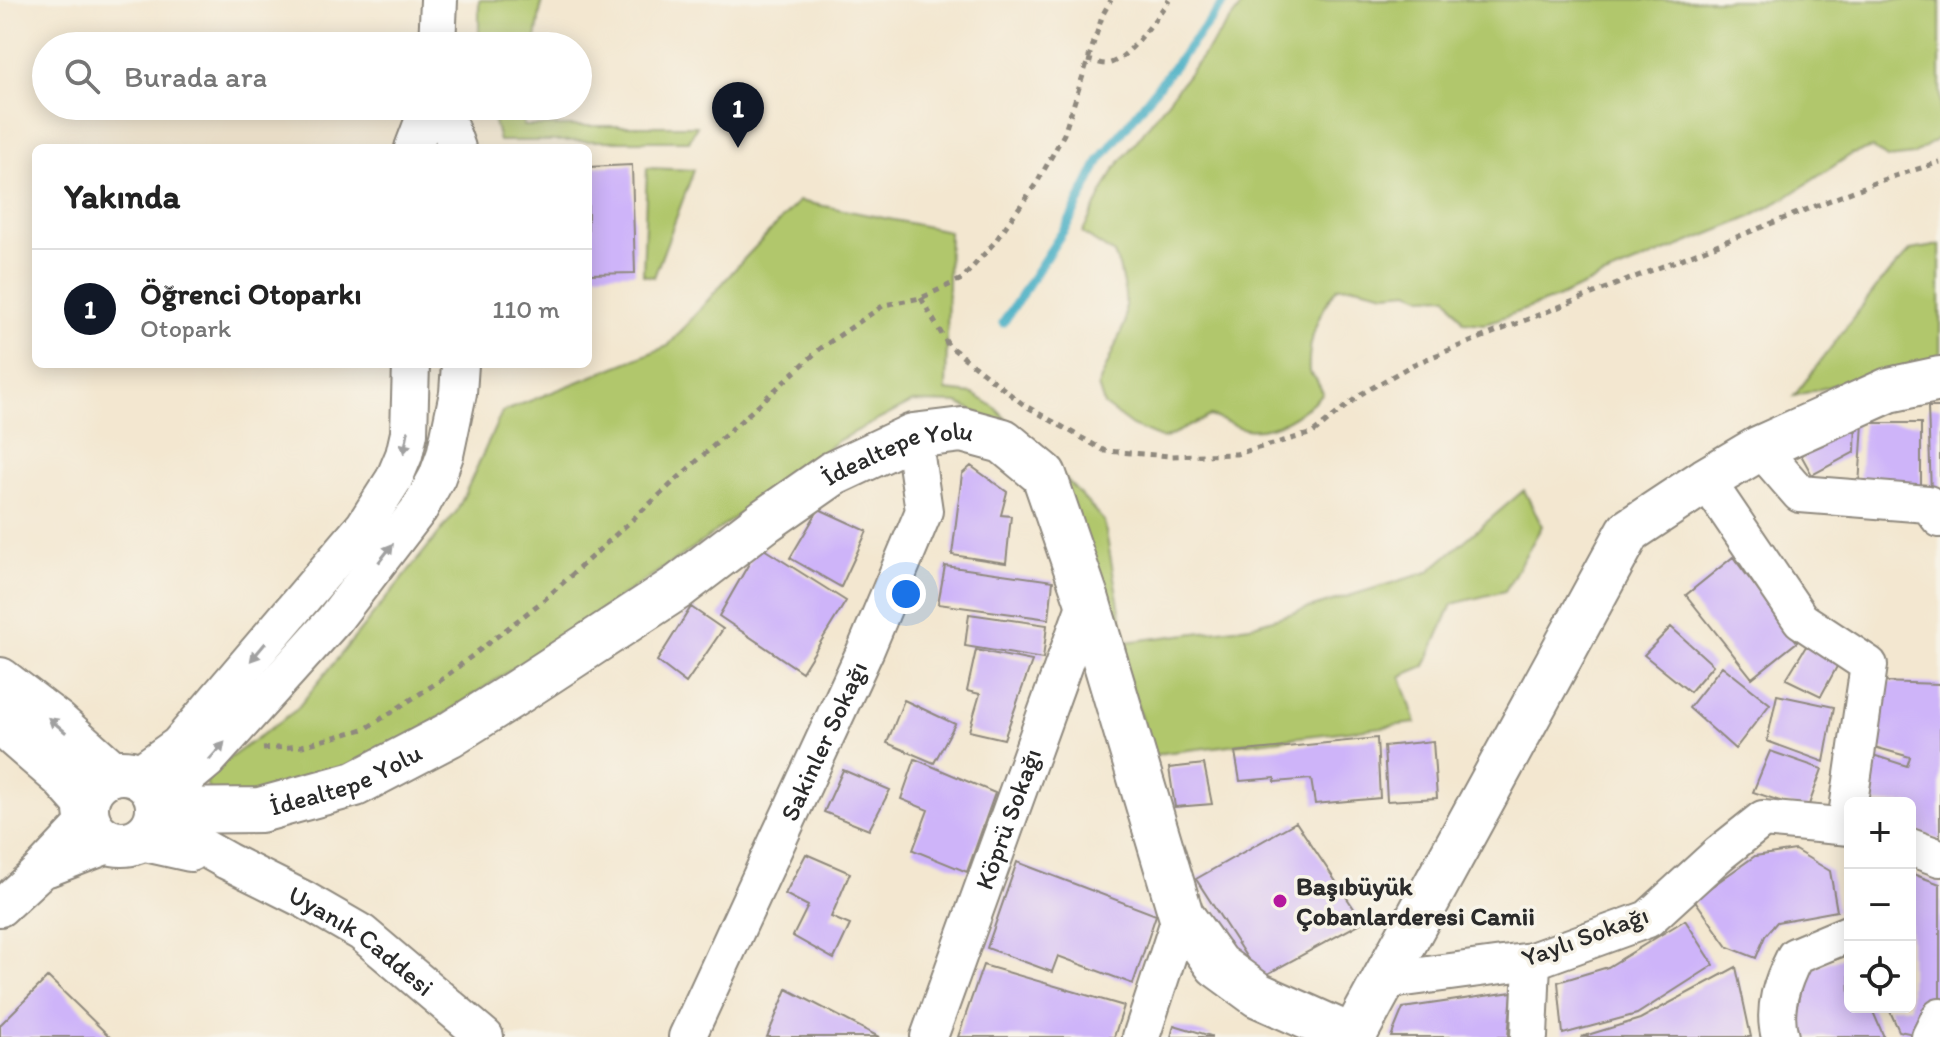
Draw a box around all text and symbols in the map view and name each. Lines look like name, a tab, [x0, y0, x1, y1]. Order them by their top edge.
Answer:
search box	[32, 32, 592, 120]
icon: search	[60, 54, 104, 98]
text: Burada ara	[124, 58, 267, 95]
pin: 1	[712, 82, 764, 148]
text: Yakında	[64, 176, 180, 217]
text: Öğrenci Otoparkı	[140, 275, 362, 312]
text: 1	[84, 293, 96, 325]
text: 110 m	[492, 293, 560, 325]
text: Otopark	[140, 312, 231, 344]
street label: İdealtepe Yolu	[815, 414, 978, 493]
one-way arrow	[399, 429, 412, 454]
one-way arrow	[377, 543, 393, 563]
your location	[886, 574, 926, 614]
one-way arrow	[249, 642, 267, 661]
street label: Sakinler Sokağı	[773, 656, 874, 826]
one-way arrow	[48, 717, 68, 734]
street label: İdealtepe Yolu	[266, 736, 427, 823]
one-way arrow	[208, 741, 225, 761]
street label: Köprü Sokağı	[968, 744, 1048, 894]
map controls	[1844, 797, 1916, 1013]
button: +	[1844, 797, 1916, 869]
button: −	[1844, 869, 1916, 941]
place label: Başıbüyük Çobanlarderesi Camii	[1296, 870, 1535, 932]
street label: Uyanık Caddesi	[283, 878, 440, 1003]
marker: Başıbüyük Çobanlarderesi Camii	[1271, 892, 1289, 910]
street label: Yaylı Sokağı	[1517, 898, 1653, 974]
button: locate	[1844, 941, 1916, 1013]

